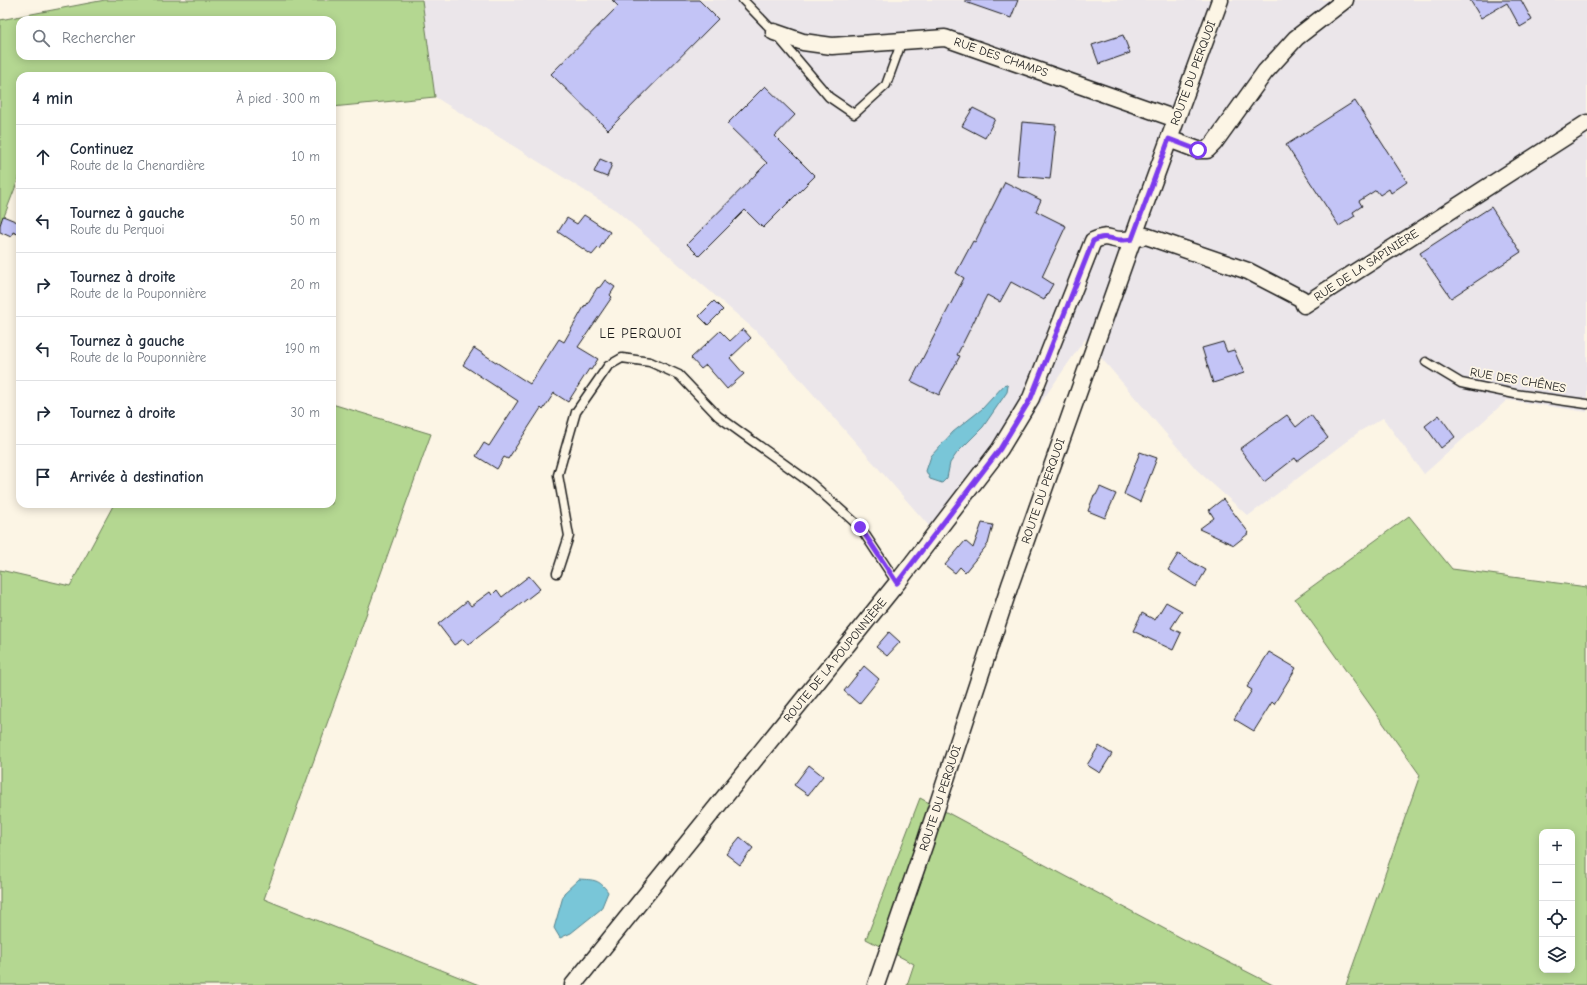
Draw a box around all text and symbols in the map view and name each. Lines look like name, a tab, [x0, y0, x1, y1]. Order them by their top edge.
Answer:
search box	[16, 16, 336, 60]
street label: ROUTE DU PERQUOI	[1168, 18, 1219, 127]
icon: search	[30, 27, 52, 49]
text: Rechercher	[62, 29, 135, 47]
street label: RUE DES CHAMPS	[952, 34, 1050, 80]
text: 4 min	[32, 89, 73, 108]
text: À pied · 300 m	[236, 91, 320, 106]
text: Continuez	[70, 140, 133, 158]
route start	[1189, 141, 1207, 159]
icon: ahead	[32, 146, 54, 168]
text: 10 m	[292, 149, 320, 164]
text: Route de la Chenardière	[70, 158, 205, 173]
text: Tournez à gauche	[70, 204, 184, 222]
icon: left	[32, 210, 54, 232]
text: 50 m	[290, 213, 320, 228]
text: Route du Perquoi	[70, 222, 165, 237]
street label: RUE DE LA SAPINIÈRE	[1311, 226, 1421, 304]
text: Tournez à droite	[70, 268, 175, 286]
icon: right	[32, 274, 54, 296]
text: 20 m	[290, 277, 320, 292]
text: Route de la Pouponnière	[70, 286, 206, 301]
district label: LE PERQUOI	[600, 326, 682, 341]
text: Tournez à gauche	[70, 332, 184, 350]
icon: left	[32, 338, 54, 360]
text: 190 m	[285, 341, 320, 356]
text: Route de la Pouponnière	[70, 350, 206, 365]
street label: RUE DES CHÊNES	[1469, 365, 1567, 395]
icon: right	[32, 402, 54, 424]
text: Tournez à droite	[70, 404, 175, 422]
text: 30 m	[290, 405, 320, 420]
street label: ROUTE DU PERQUOI	[1018, 436, 1068, 546]
icon: arrive	[32, 466, 54, 488]
text: Arrivée à destination	[70, 468, 204, 486]
route end	[851, 518, 869, 536]
street label: ROUTE DE LA POUPONNIÈRE	[781, 595, 889, 725]
street label: ROUTE DU PERQUOI	[916, 743, 964, 853]
map controls	[1539, 829, 1575, 973]
button: +	[1539, 829, 1575, 865]
button: −	[1539, 865, 1575, 901]
button: locate	[1539, 901, 1575, 937]
button: layers	[1539, 937, 1575, 973]

